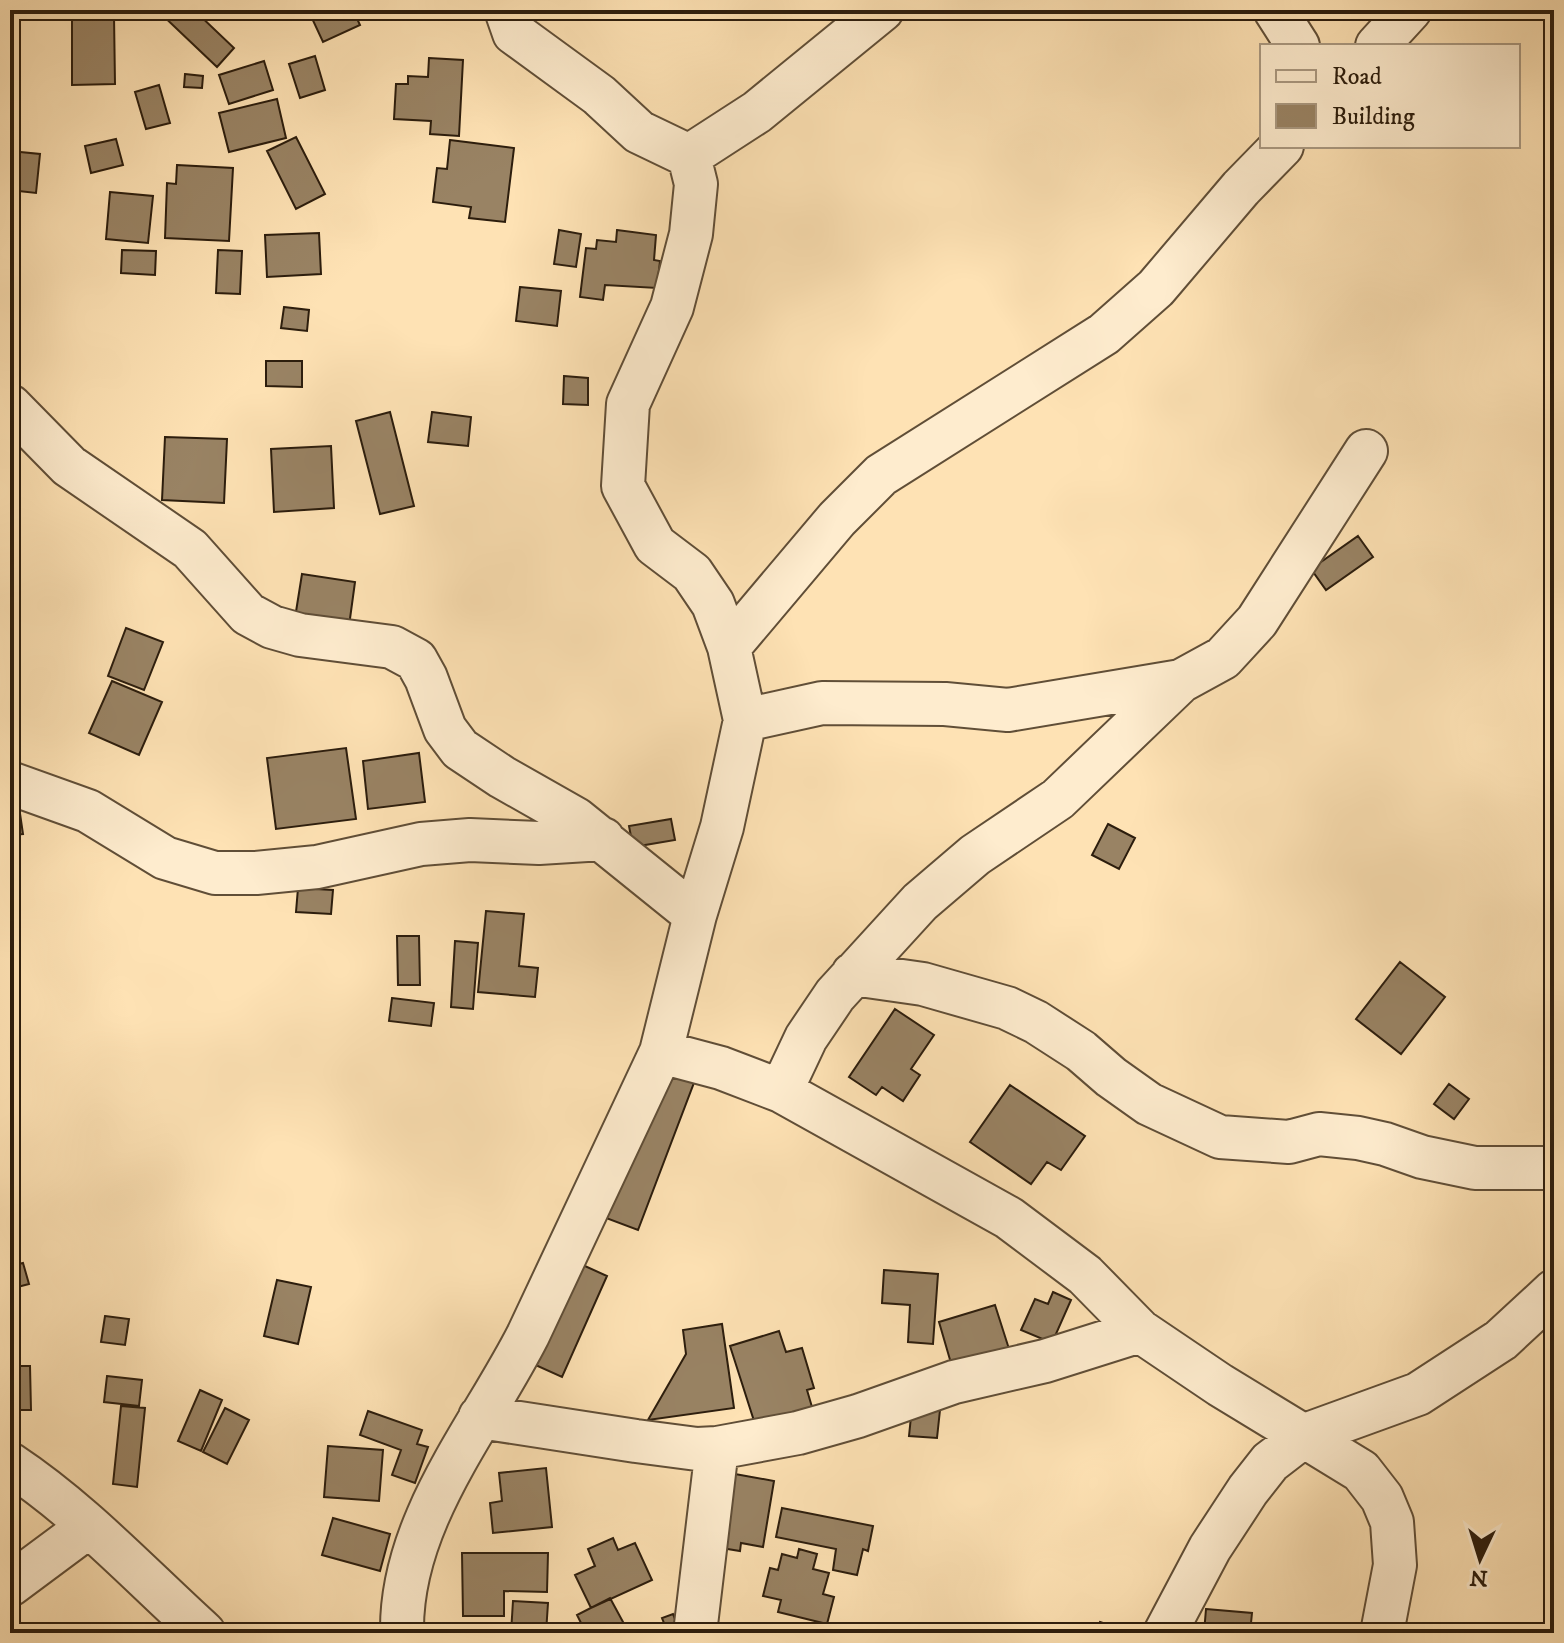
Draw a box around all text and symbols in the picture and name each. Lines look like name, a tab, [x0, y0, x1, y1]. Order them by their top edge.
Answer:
legend	[1260, 44, 1520, 148]
text: Road	[1332, 62, 1382, 92]
text: Building	[1332, 102, 1415, 132]
north arrow	[1440, 1519, 1520, 1599]
text: N	[1469, 1563, 1489, 1592]

